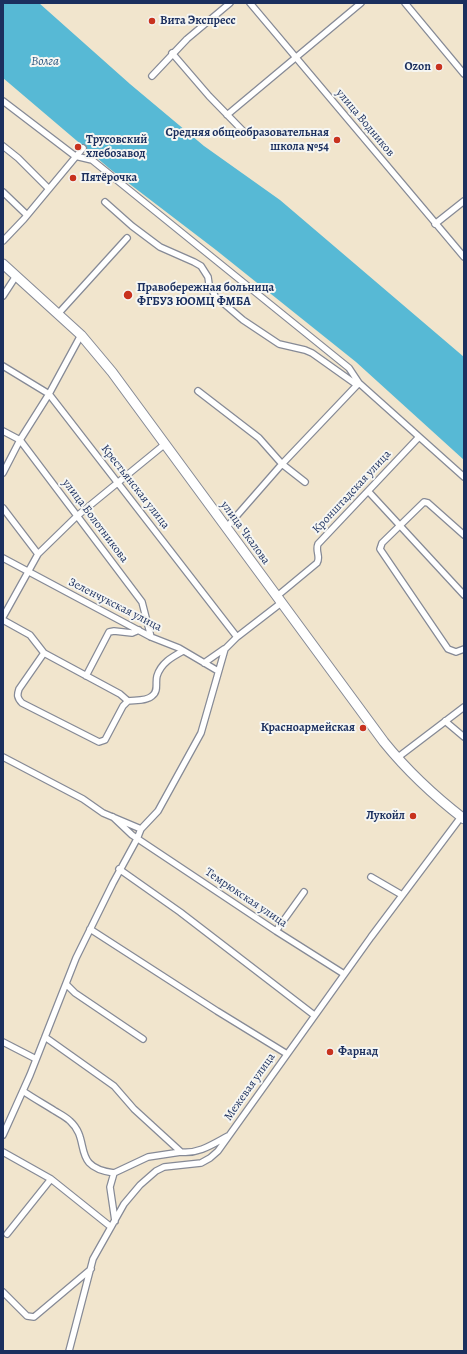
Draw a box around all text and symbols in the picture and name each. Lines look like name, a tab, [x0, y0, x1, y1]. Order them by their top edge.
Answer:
place label: Вита Экспресс	[160, 14, 236, 28]
marker: Вита Экспресс	[147, 16, 157, 26]
water label: Волга	[31, 54, 59, 70]
place label: Ozon	[404, 60, 431, 74]
marker: Ozon	[434, 62, 444, 72]
street label: улица Водников	[333, 86, 397, 160]
place label: Средняя общеобразовательная школа №54	[165, 126, 329, 154]
place label: Трусовский хлебозавод	[86, 133, 147, 161]
marker: Средняя общеобразовательная школа №54	[332, 135, 342, 145]
marker: Трусовский хлебозавод	[73, 142, 83, 152]
place label: Пятёрочка	[81, 171, 137, 185]
marker: Пятёрочка	[68, 173, 78, 183]
place label: Правобережная больница ФГБУЗ ЮОМЦ ФМБА	[137, 281, 274, 309]
marker: Правобережная больница ФГБУЗ ЮОМЦ ФМБА	[122, 289, 134, 301]
street label: Крестьянская улица	[98, 442, 172, 532]
street label: Кронштадская улица	[310, 447, 394, 537]
street label: улица Болотникова	[59, 476, 131, 566]
street label: улица Чкалова	[217, 498, 273, 568]
street label: Зеленчукская улица	[66, 575, 164, 635]
place label: Красноармейская	[261, 721, 355, 735]
marker: Красноармейская	[358, 723, 368, 733]
place label: Лукойл	[366, 809, 405, 823]
marker: Лукойл	[408, 811, 418, 821]
street label: Темрюкская улица	[202, 865, 290, 931]
place label: Фарнад	[338, 1045, 378, 1059]
marker: Фарнад	[325, 1047, 335, 1057]
street label: Межевая улица	[221, 1050, 279, 1124]

